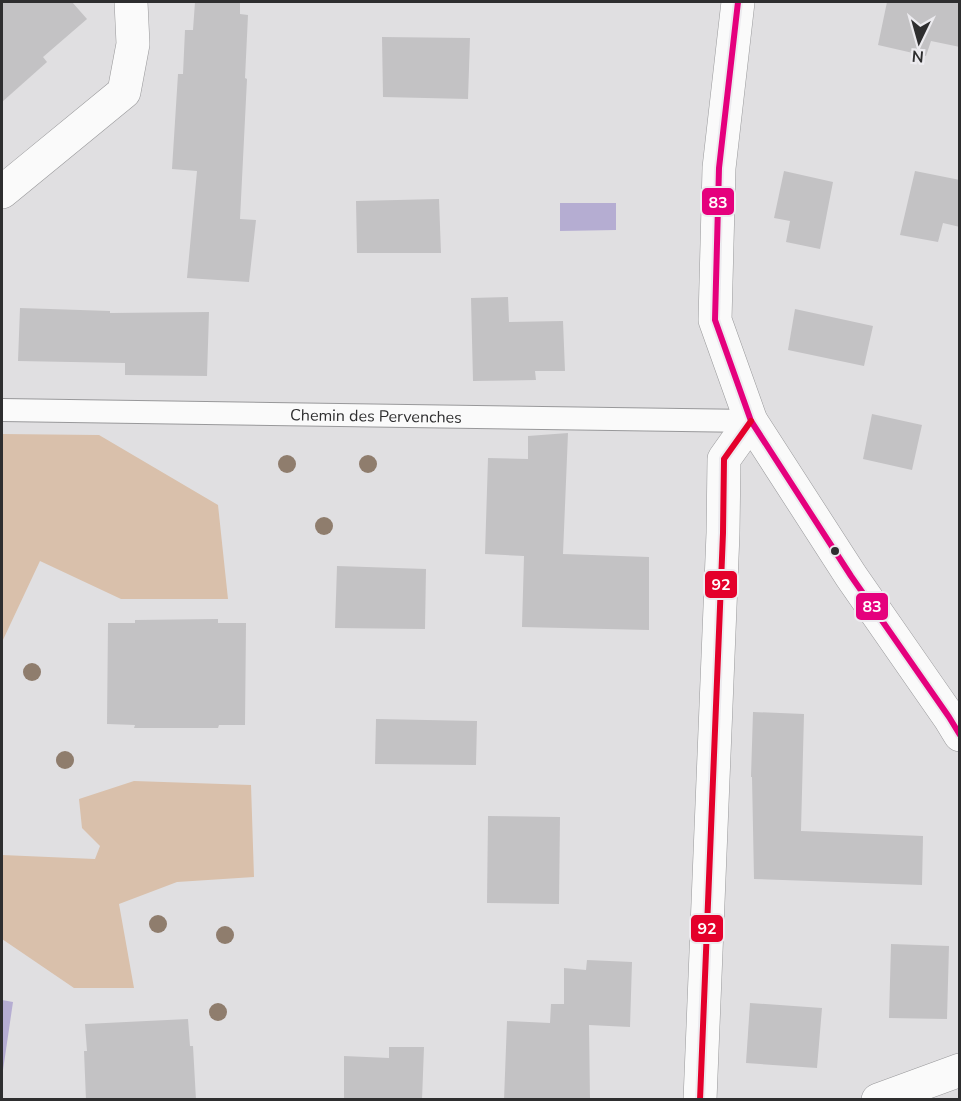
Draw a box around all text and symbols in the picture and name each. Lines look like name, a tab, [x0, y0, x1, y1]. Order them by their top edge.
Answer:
north arrow	[889, 12, 949, 72]
text: N	[911, 44, 925, 67]
line badge: 83	[701, 187, 735, 216]
text: 83	[708, 192, 728, 214]
street label: Chemin des Pervenches	[290, 404, 462, 429]
unlabelled marker	[829, 545, 841, 557]
line badge: 92	[704, 570, 738, 599]
text: 92	[711, 574, 731, 596]
line badge: 83	[855, 592, 889, 621]
text: 83	[862, 596, 882, 618]
line badge: 92	[690, 914, 724, 943]
text: 92	[697, 918, 717, 940]

